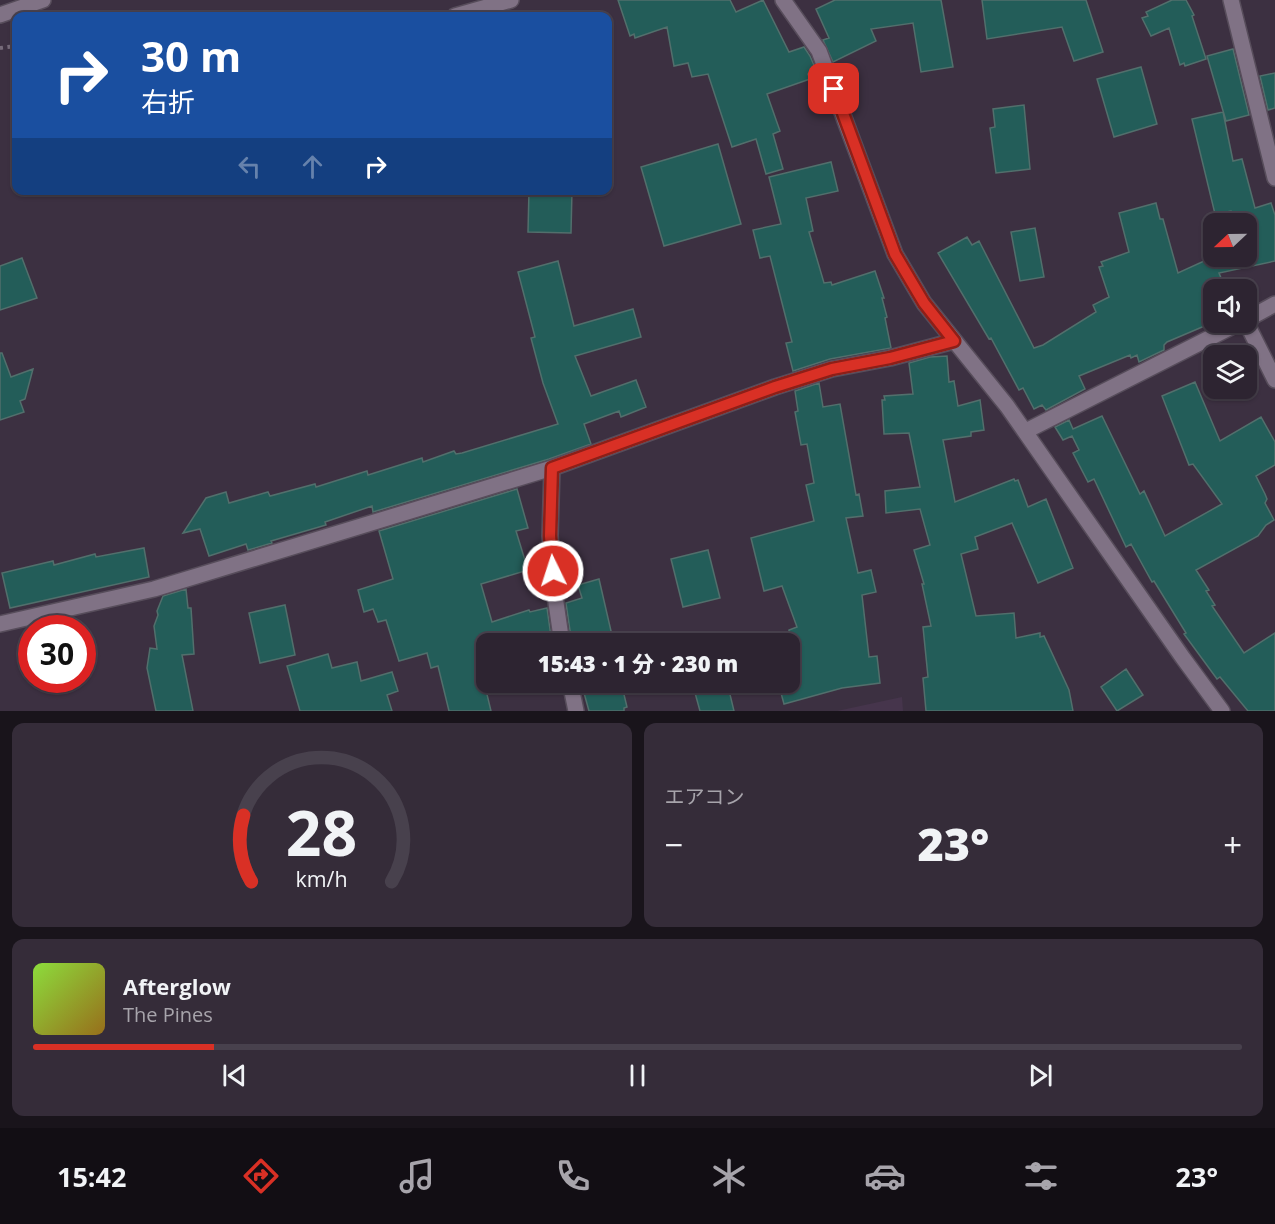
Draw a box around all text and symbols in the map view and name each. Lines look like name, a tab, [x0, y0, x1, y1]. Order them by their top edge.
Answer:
text: 30 m	[141, 27, 241, 84]
icon: right	[42, 36, 120, 114]
pin	[808, 63, 859, 114]
icon: arrive	[817, 72, 850, 105]
text: 右折	[141, 83, 195, 120]
icon: left	[233, 150, 266, 183]
icon: ahead	[296, 150, 329, 183]
icon: right	[359, 150, 392, 183]
north arrow	[1203, 213, 1257, 267]
map controls	[1203, 213, 1257, 399]
button: sound	[1203, 279, 1257, 333]
button: layers	[1203, 345, 1257, 399]
position arrow	[521, 539, 585, 603]
speed limit sign: 30	[18, 615, 96, 693]
text: 15:43 · 1 分 · 230 m	[538, 648, 738, 678]
text: エアコン	[665, 783, 745, 810]
text: 28	[286, 789, 357, 874]
text: 23°	[917, 813, 989, 874]
text: −	[665, 822, 683, 867]
text: +	[1223, 822, 1242, 867]
text: km/h	[296, 864, 348, 893]
text: Afterglow	[123, 971, 231, 1001]
text: The Pines	[123, 1001, 213, 1028]
icon: previous	[218, 1059, 251, 1092]
icon: pause	[621, 1059, 654, 1092]
icon: next	[1024, 1059, 1057, 1092]
icon: directions	[240, 1155, 282, 1197]
icon: music	[396, 1155, 438, 1197]
icon: phone	[552, 1155, 594, 1197]
icon: climate	[708, 1155, 750, 1197]
icon: car	[864, 1155, 906, 1197]
icon: filters	[1020, 1155, 1062, 1197]
text: 15:42	[57, 1158, 126, 1195]
text: 23°	[1176, 1158, 1218, 1195]

